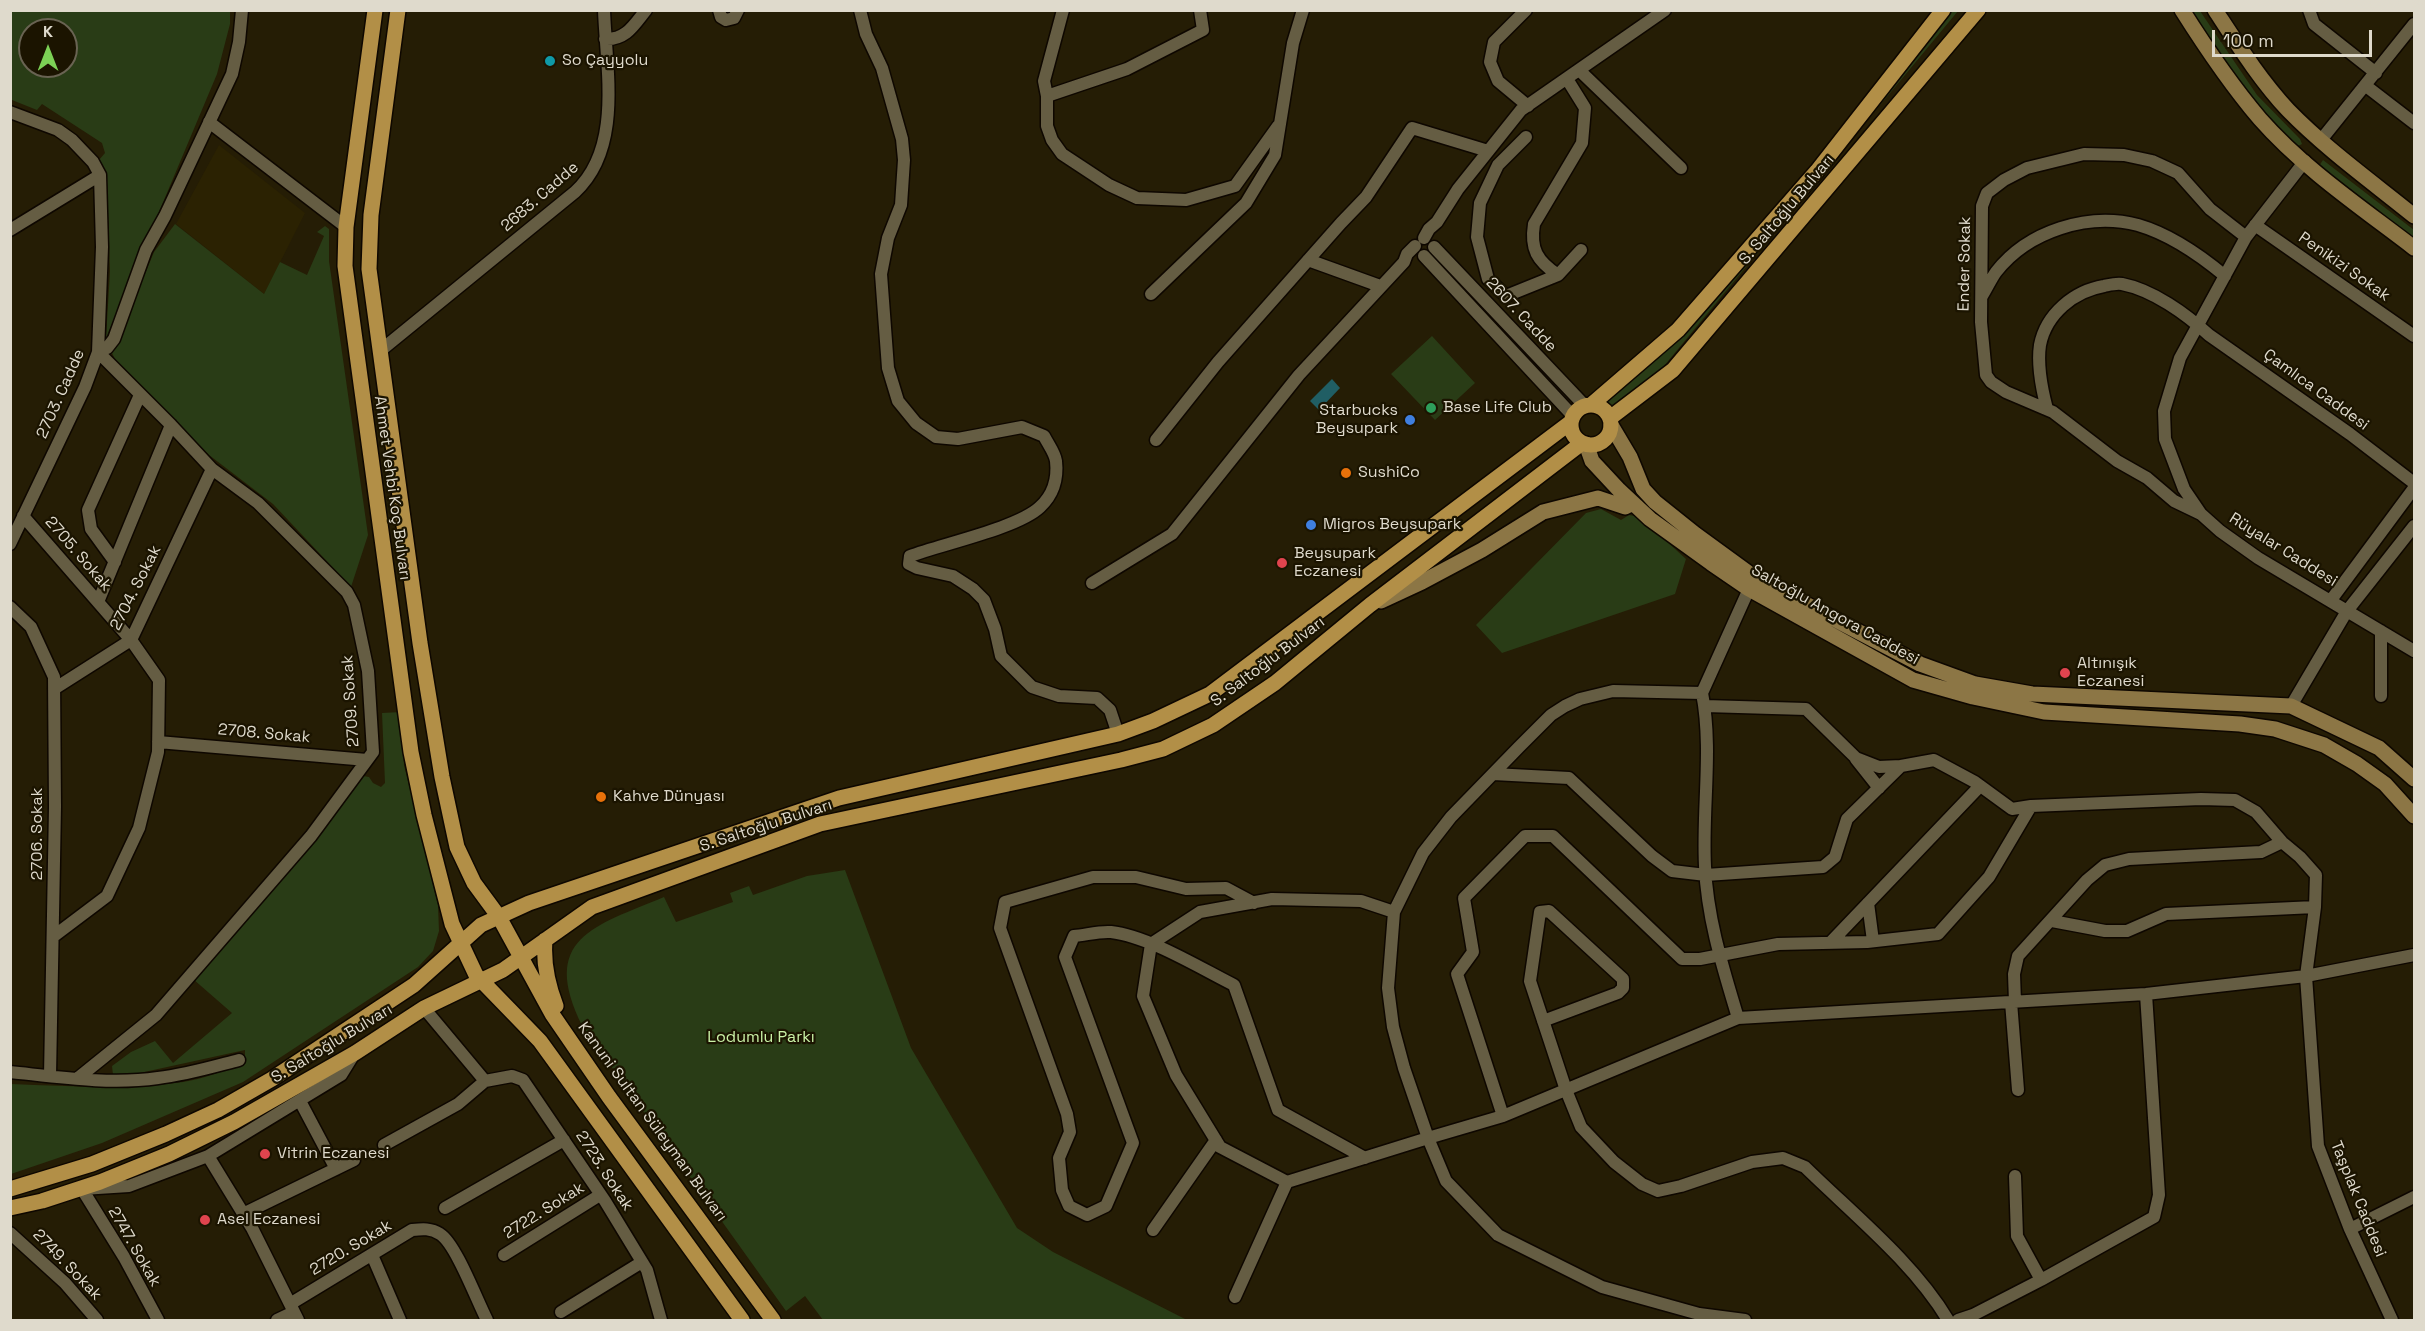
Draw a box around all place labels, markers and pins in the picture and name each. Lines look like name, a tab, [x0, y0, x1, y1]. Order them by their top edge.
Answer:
place label: So Çayyolu	[562, 51, 648, 71]
marker: So Çayyolu	[543, 54, 557, 68]
place label: Base Life Club	[1443, 398, 1552, 418]
place label: Starbucks Beysupark	[1316, 401, 1398, 439]
marker: Base Life Club	[1424, 401, 1438, 415]
marker: Starbucks Beysupark	[1403, 413, 1417, 427]
place label: SushiCo	[1358, 463, 1420, 483]
marker: SushiCo	[1339, 466, 1353, 480]
place label: Migros Beysupark	[1323, 515, 1461, 535]
marker: Migros Beysupark	[1304, 518, 1318, 532]
place label: Beysupark Eczanesi	[1294, 544, 1376, 582]
marker: Beysupark Eczanesi	[1275, 556, 1289, 570]
place label: Altınışık Eczanesi	[2077, 654, 2144, 692]
marker: Altınışık Eczanesi	[2058, 666, 2072, 680]
place label: Kahve Dünyası	[613, 787, 725, 807]
marker: Kahve Dünyası	[594, 790, 608, 804]
place label: Vitrin Eczanesi	[277, 1144, 389, 1164]
marker: Vitrin Eczanesi	[258, 1147, 272, 1161]
place label: Asel Eczanesi	[217, 1210, 320, 1230]
marker: Asel Eczanesi	[198, 1213, 212, 1227]

